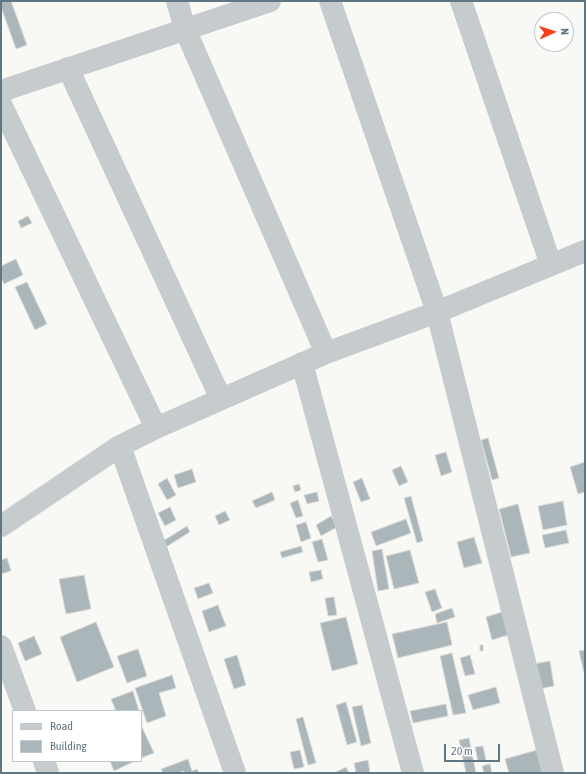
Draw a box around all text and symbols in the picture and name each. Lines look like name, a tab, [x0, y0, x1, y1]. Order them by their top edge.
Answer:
north arrow	[534, 12, 574, 52]
text: N	[559, 28, 571, 35]
legend	[12, 710, 142, 762]
text: Road	[50, 719, 73, 733]
scale bar	[446, 736, 502, 762]
text: Building	[50, 739, 87, 753]
text: 20 m	[451, 744, 473, 758]

